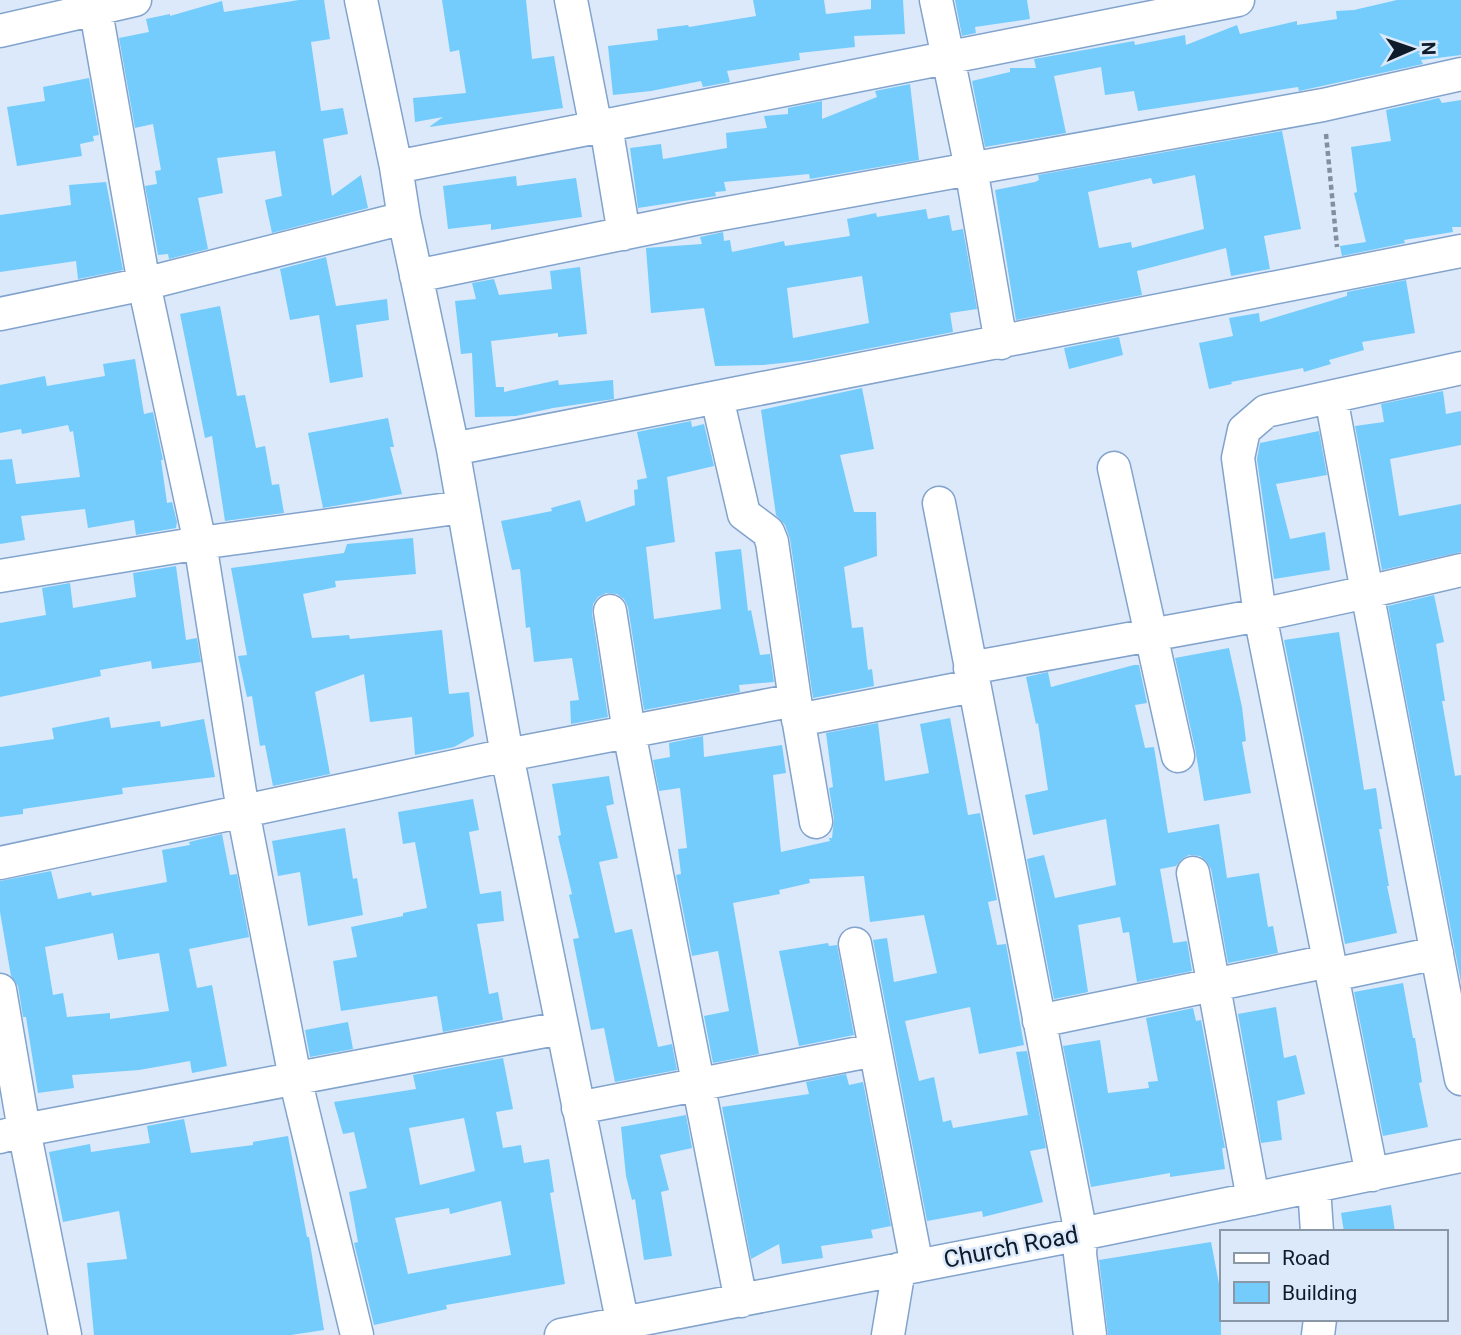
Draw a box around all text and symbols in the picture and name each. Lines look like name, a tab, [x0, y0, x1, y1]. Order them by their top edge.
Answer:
north arrow	[1377, 14, 1447, 84]
text: N	[1417, 41, 1440, 56]
street label: Church Road	[941, 1220, 1081, 1274]
legend	[1220, 1230, 1447, 1321]
text: Road	[1282, 1246, 1330, 1270]
text: Building	[1282, 1281, 1357, 1305]

